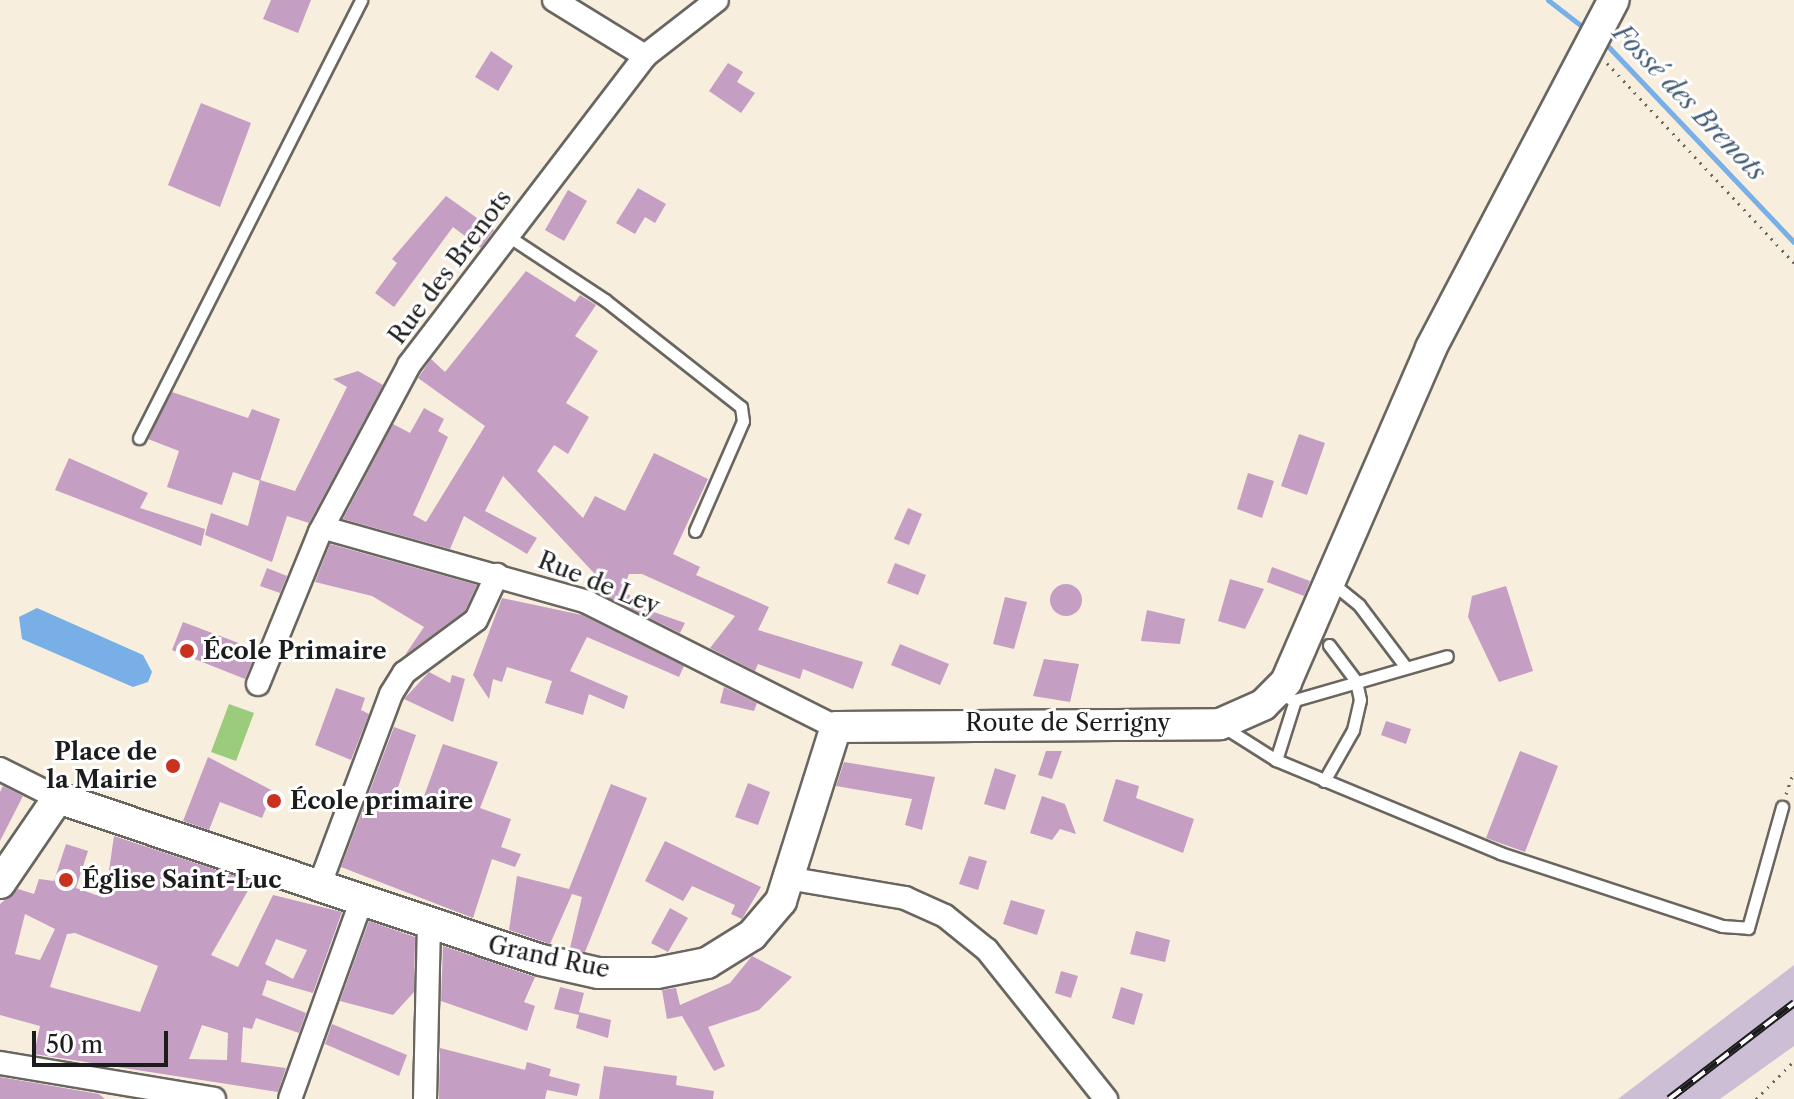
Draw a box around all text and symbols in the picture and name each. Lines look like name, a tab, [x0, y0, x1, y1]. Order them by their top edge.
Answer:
water label: Fossé des Brenots	[1606, 18, 1772, 188]
street label: Rue des Brenots	[383, 184, 517, 350]
street label: Rue de Ley	[534, 546, 664, 620]
place label: École Primaire	[203, 637, 387, 665]
marker: École Primaire	[178, 642, 196, 660]
street label: Route de Serrigny	[965, 709, 1171, 737]
place label: Place de la Mairie	[46, 738, 157, 794]
marker: Place de la Mairie	[164, 757, 182, 775]
place label: École primaire	[290, 787, 473, 815]
marker: École primaire	[265, 792, 283, 810]
place label: Église Saint-Luc	[82, 866, 281, 894]
marker: Église Saint-Luc	[57, 871, 75, 889]
street label: Grand Rue	[485, 930, 613, 984]
scale bar	[36, 1015, 172, 1065]
text: 50 m	[46, 1030, 103, 1059]

